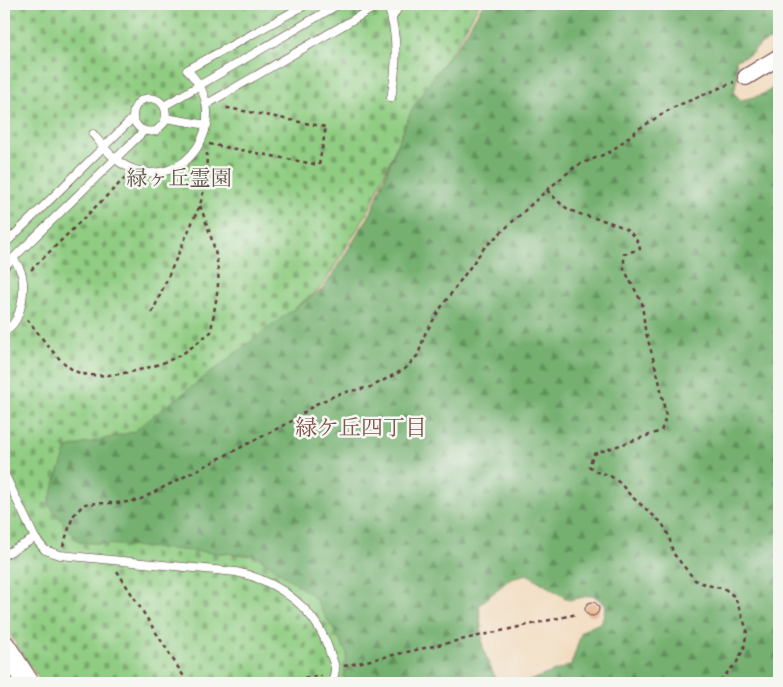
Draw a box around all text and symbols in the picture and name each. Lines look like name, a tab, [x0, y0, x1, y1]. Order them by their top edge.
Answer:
park label: 緑ヶ丘霊園	[127, 166, 232, 192]
district label: 緑ケ丘四丁目	[295, 415, 427, 442]

